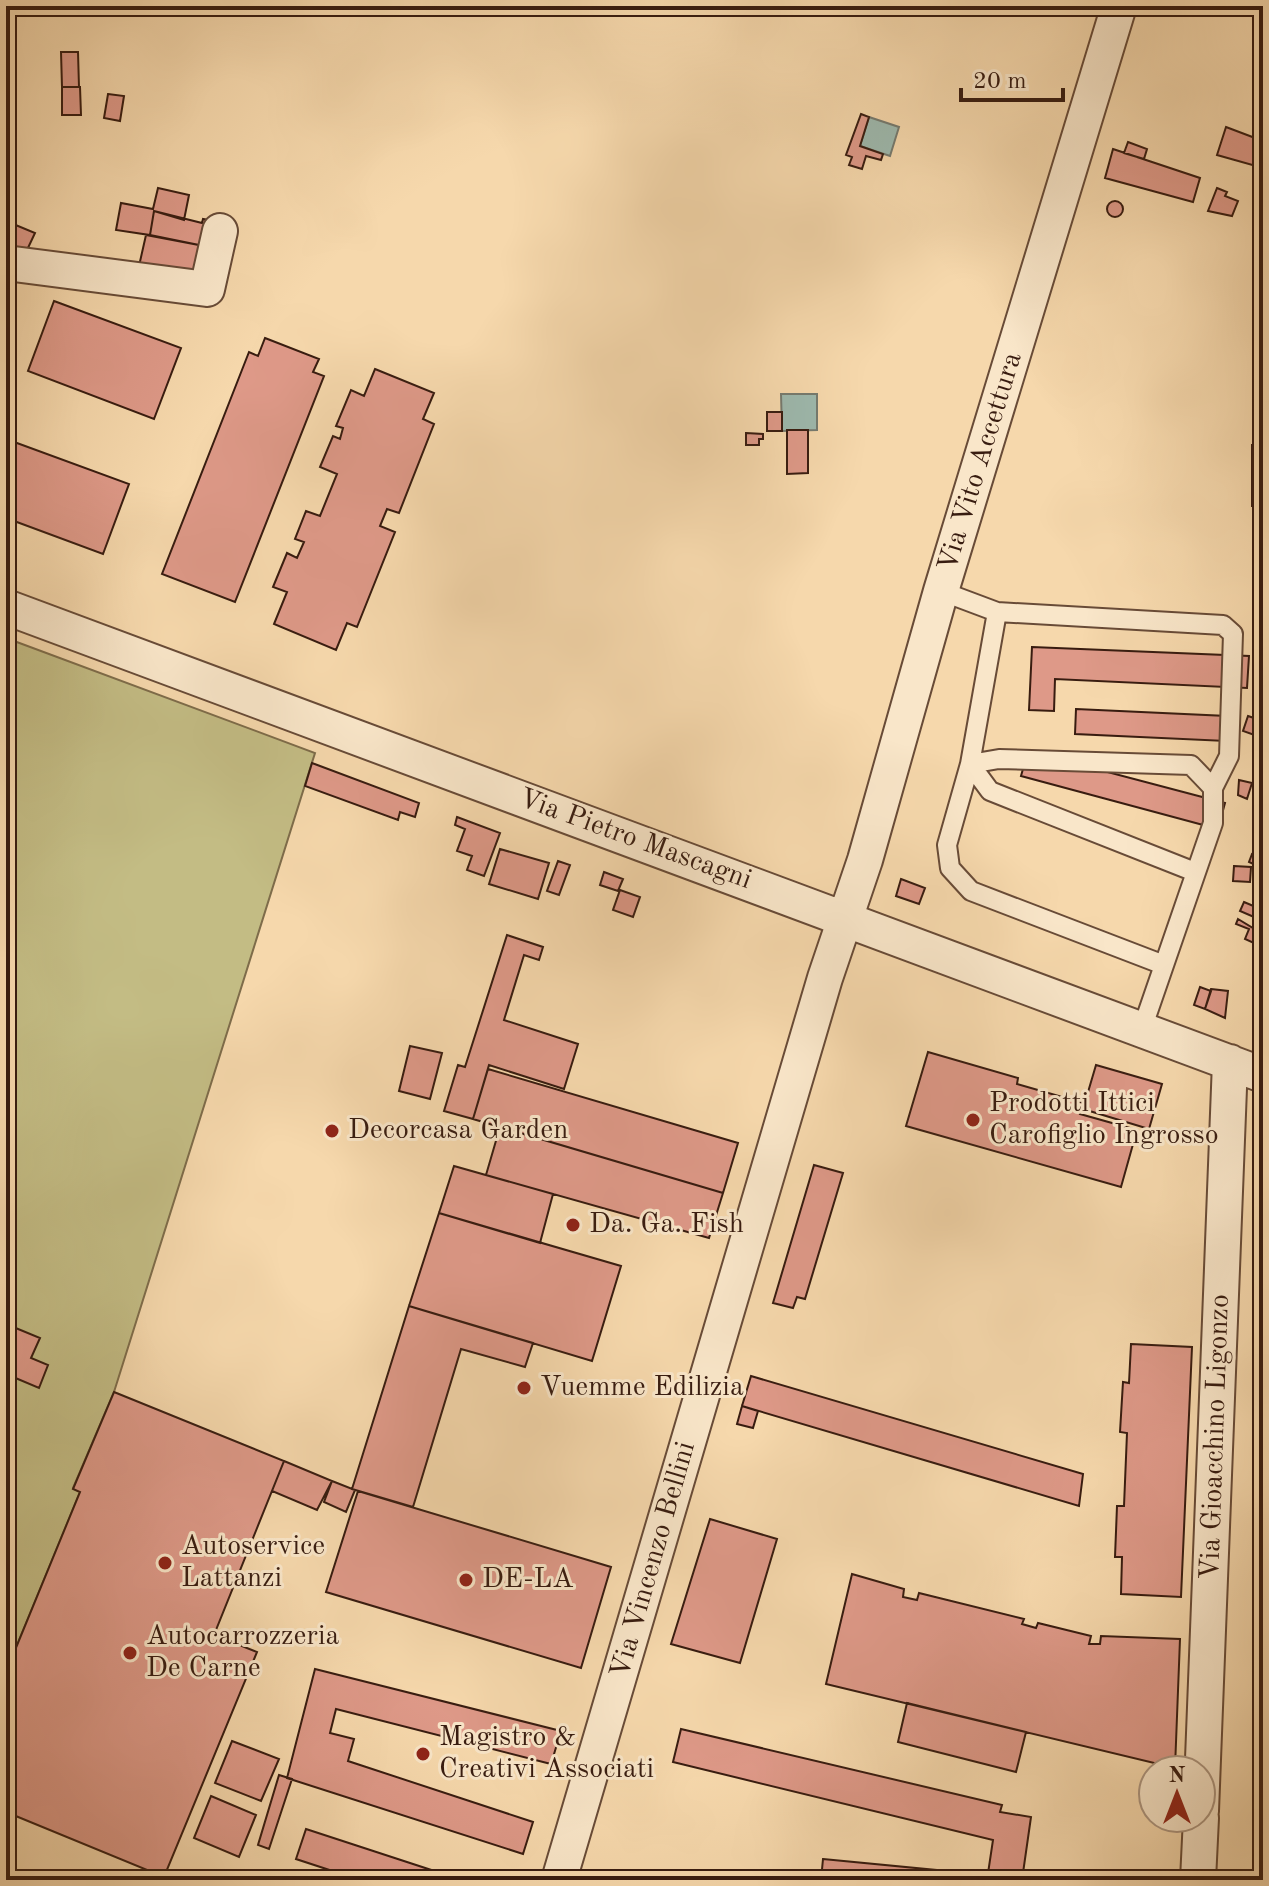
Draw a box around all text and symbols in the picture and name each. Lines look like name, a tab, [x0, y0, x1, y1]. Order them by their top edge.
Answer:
scale bar	[961, 52, 1063, 102]
text: 20 m	[973, 70, 1027, 94]
street label: Via Vito Accettura	[934, 349, 1028, 575]
street label: Via Pietro Mascagni	[515, 785, 755, 895]
place label: Prodotti Ittici Carofiglio Ingrosso	[989, 1090, 1219, 1150]
marker: Prodotti Ittici Carofiglio Ingrosso	[964, 1111, 982, 1129]
place label: Decorcasa Garden	[348, 1117, 568, 1145]
marker: Decorcasa Garden	[323, 1122, 341, 1140]
place label: Da. Ga. Fish	[589, 1211, 744, 1239]
marker: Da. Ga. Fish	[564, 1216, 582, 1234]
street label: Via Gioacchino Ligonzo	[1197, 1294, 1235, 1580]
place label: Vuemme Edilizia	[540, 1374, 744, 1402]
marker: Vuemme Edilizia	[515, 1379, 533, 1397]
street label: Via Vincenzo Bellini	[607, 1439, 701, 1681]
place label: Autoservice Lattanzi	[181, 1533, 325, 1593]
marker: Autoservice Lattanzi	[156, 1554, 174, 1572]
place label: DE-LA	[482, 1566, 574, 1594]
marker: DE-LA	[457, 1571, 475, 1589]
place label: Autocarrozzeria De Carne	[146, 1623, 339, 1683]
marker: Autocarrozzeria De Carne	[121, 1644, 139, 1662]
place label: Magistro & Creativi Associati	[439, 1724, 654, 1784]
marker: Magistro & Creativi Associati	[414, 1745, 432, 1763]
north arrow	[1137, 1754, 1217, 1834]
text: N	[1169, 1765, 1186, 1787]

